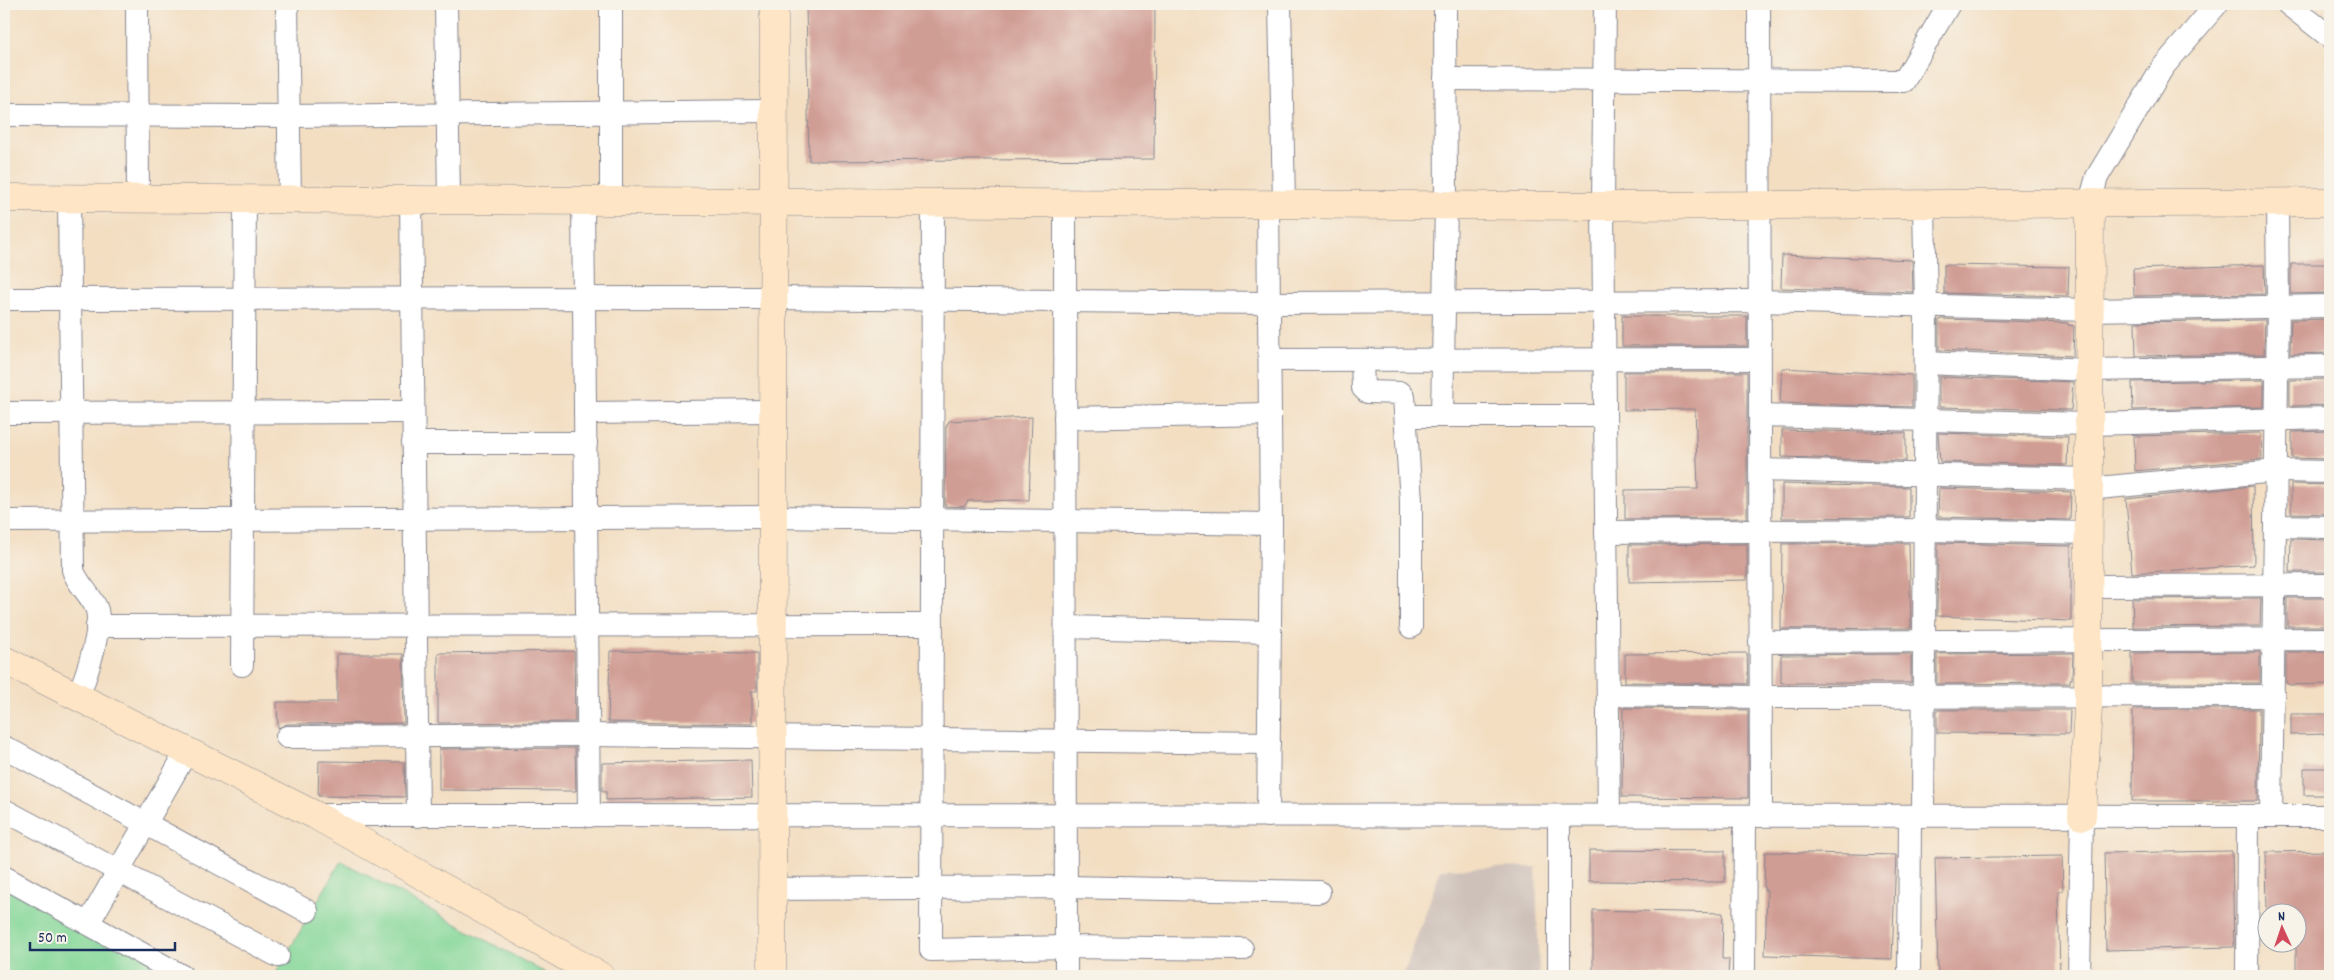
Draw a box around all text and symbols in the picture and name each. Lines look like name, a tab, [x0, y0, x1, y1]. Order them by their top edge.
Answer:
north arrow	[2256, 902, 2306, 952]
text: N	[2277, 907, 2285, 927]
scale bar	[30, 920, 175, 952]
text: 50 m	[38, 928, 67, 950]

